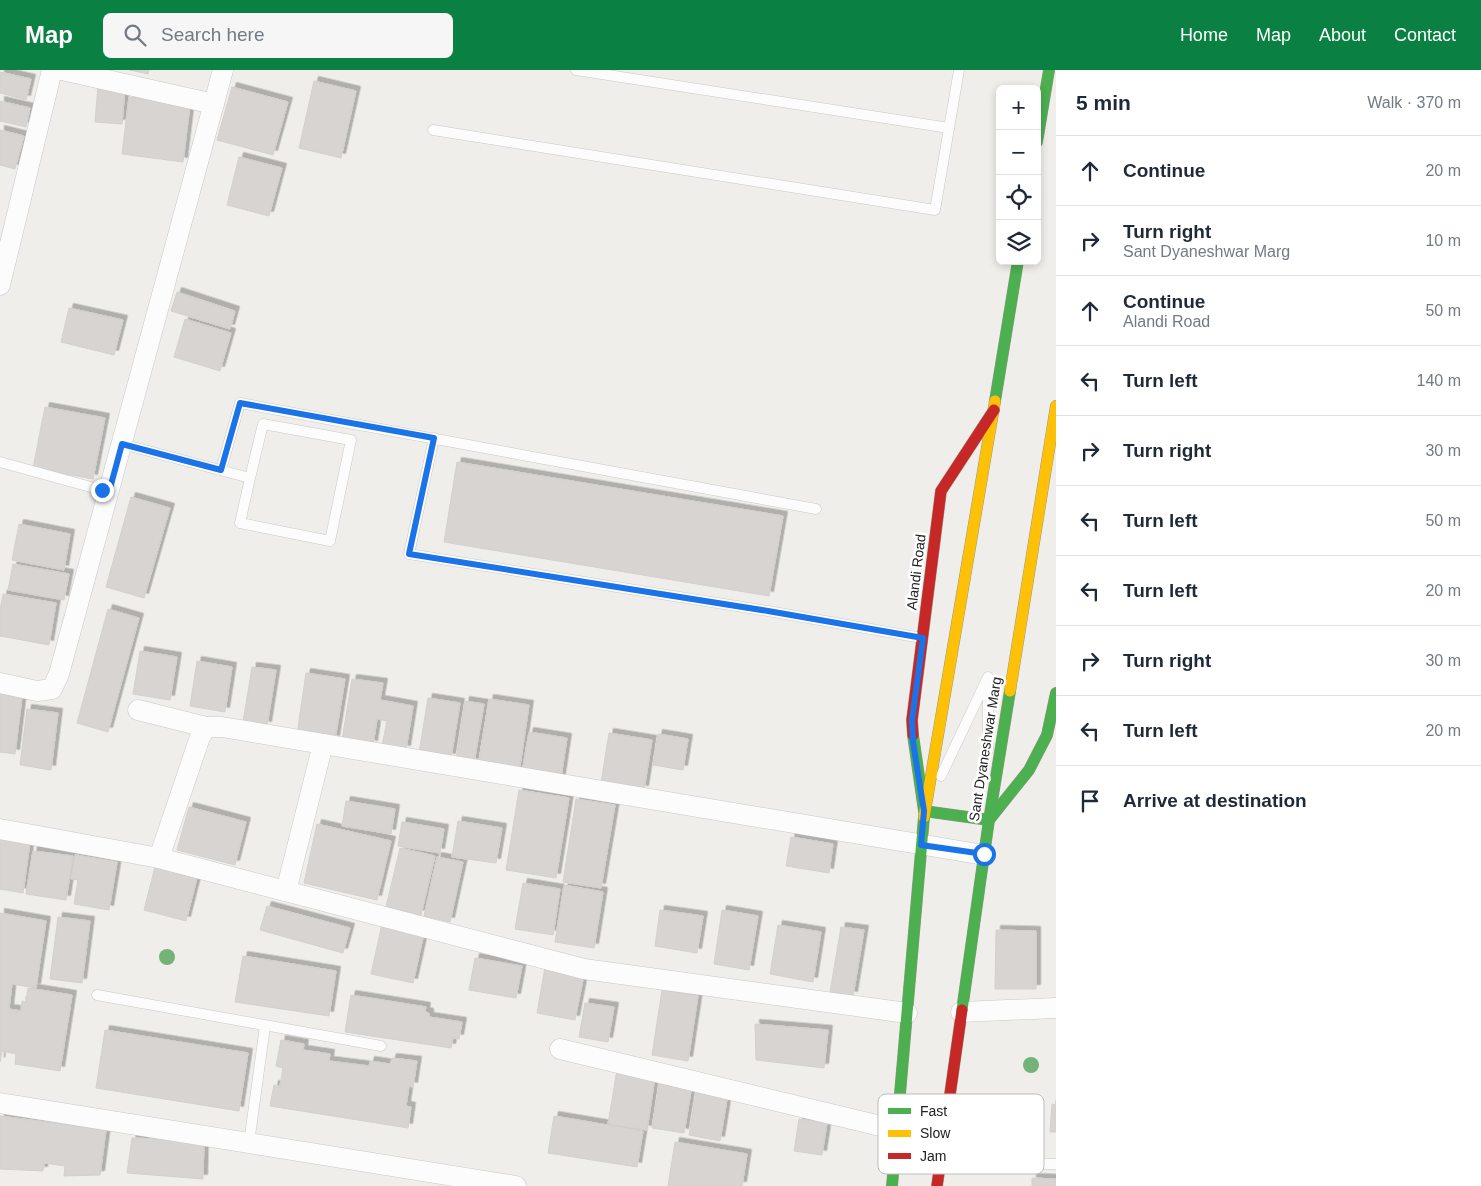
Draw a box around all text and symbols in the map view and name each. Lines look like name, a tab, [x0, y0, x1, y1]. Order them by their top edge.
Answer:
search box	[103, 13, 453, 58]
text: Map	[25, 21, 73, 48]
icon: search	[121, 21, 149, 49]
text: Search here	[161, 24, 265, 45]
text: Home	[1180, 25, 1228, 45]
text: Map	[1256, 25, 1291, 45]
text: About	[1319, 25, 1366, 45]
text: Contact	[1394, 25, 1456, 45]
map controls	[996, 85, 1041, 265]
button: +	[996, 85, 1041, 130]
text: 5 min	[1076, 91, 1131, 114]
text: Walk · 370 m	[1367, 94, 1461, 111]
button: −	[996, 130, 1041, 175]
icon: ahead	[1076, 157, 1104, 185]
text: Continue	[1123, 160, 1205, 181]
text: 20 m	[1425, 162, 1461, 179]
button: locate	[996, 175, 1041, 220]
button: layers	[996, 220, 1041, 265]
text: Turn right	[1123, 221, 1211, 242]
icon: right	[1076, 227, 1104, 255]
text: 10 m	[1425, 232, 1461, 249]
text: Sant Dyaneshwar Marg	[1123, 243, 1290, 260]
text: Continue	[1123, 291, 1205, 312]
icon: ahead	[1076, 297, 1104, 325]
text: 50 m	[1425, 302, 1461, 319]
text: Alandi Road	[1123, 313, 1210, 330]
icon: left	[1076, 367, 1104, 395]
text: Turn left	[1123, 370, 1198, 391]
text: 140 m	[1417, 372, 1461, 389]
icon: right	[1076, 437, 1104, 465]
text: Turn right	[1123, 440, 1211, 461]
text: 30 m	[1425, 442, 1461, 459]
route end	[91, 479, 114, 502]
icon: left	[1076, 507, 1104, 535]
text: Turn left	[1123, 510, 1198, 531]
text: 50 m	[1425, 512, 1461, 529]
street label: Alandi Road	[903, 533, 929, 611]
icon: left	[1076, 577, 1104, 605]
text: Turn left	[1123, 580, 1198, 601]
text: 20 m	[1425, 582, 1461, 599]
icon: right	[1076, 647, 1104, 675]
text: Turn right	[1123, 650, 1211, 671]
text: 30 m	[1425, 652, 1461, 669]
street label: Sant Dyaneshwar Marg	[966, 676, 1004, 822]
icon: left	[1076, 717, 1104, 745]
text: Turn left	[1123, 720, 1198, 741]
text: 20 m	[1425, 722, 1461, 739]
icon: arrive	[1076, 787, 1104, 815]
text: Arrive at destination	[1123, 790, 1307, 811]
route start	[973, 843, 996, 866]
legend	[878, 1094, 1044, 1174]
text: Fast	[920, 1103, 947, 1119]
text: Slow	[920, 1125, 951, 1141]
text: Jam	[920, 1148, 946, 1164]

